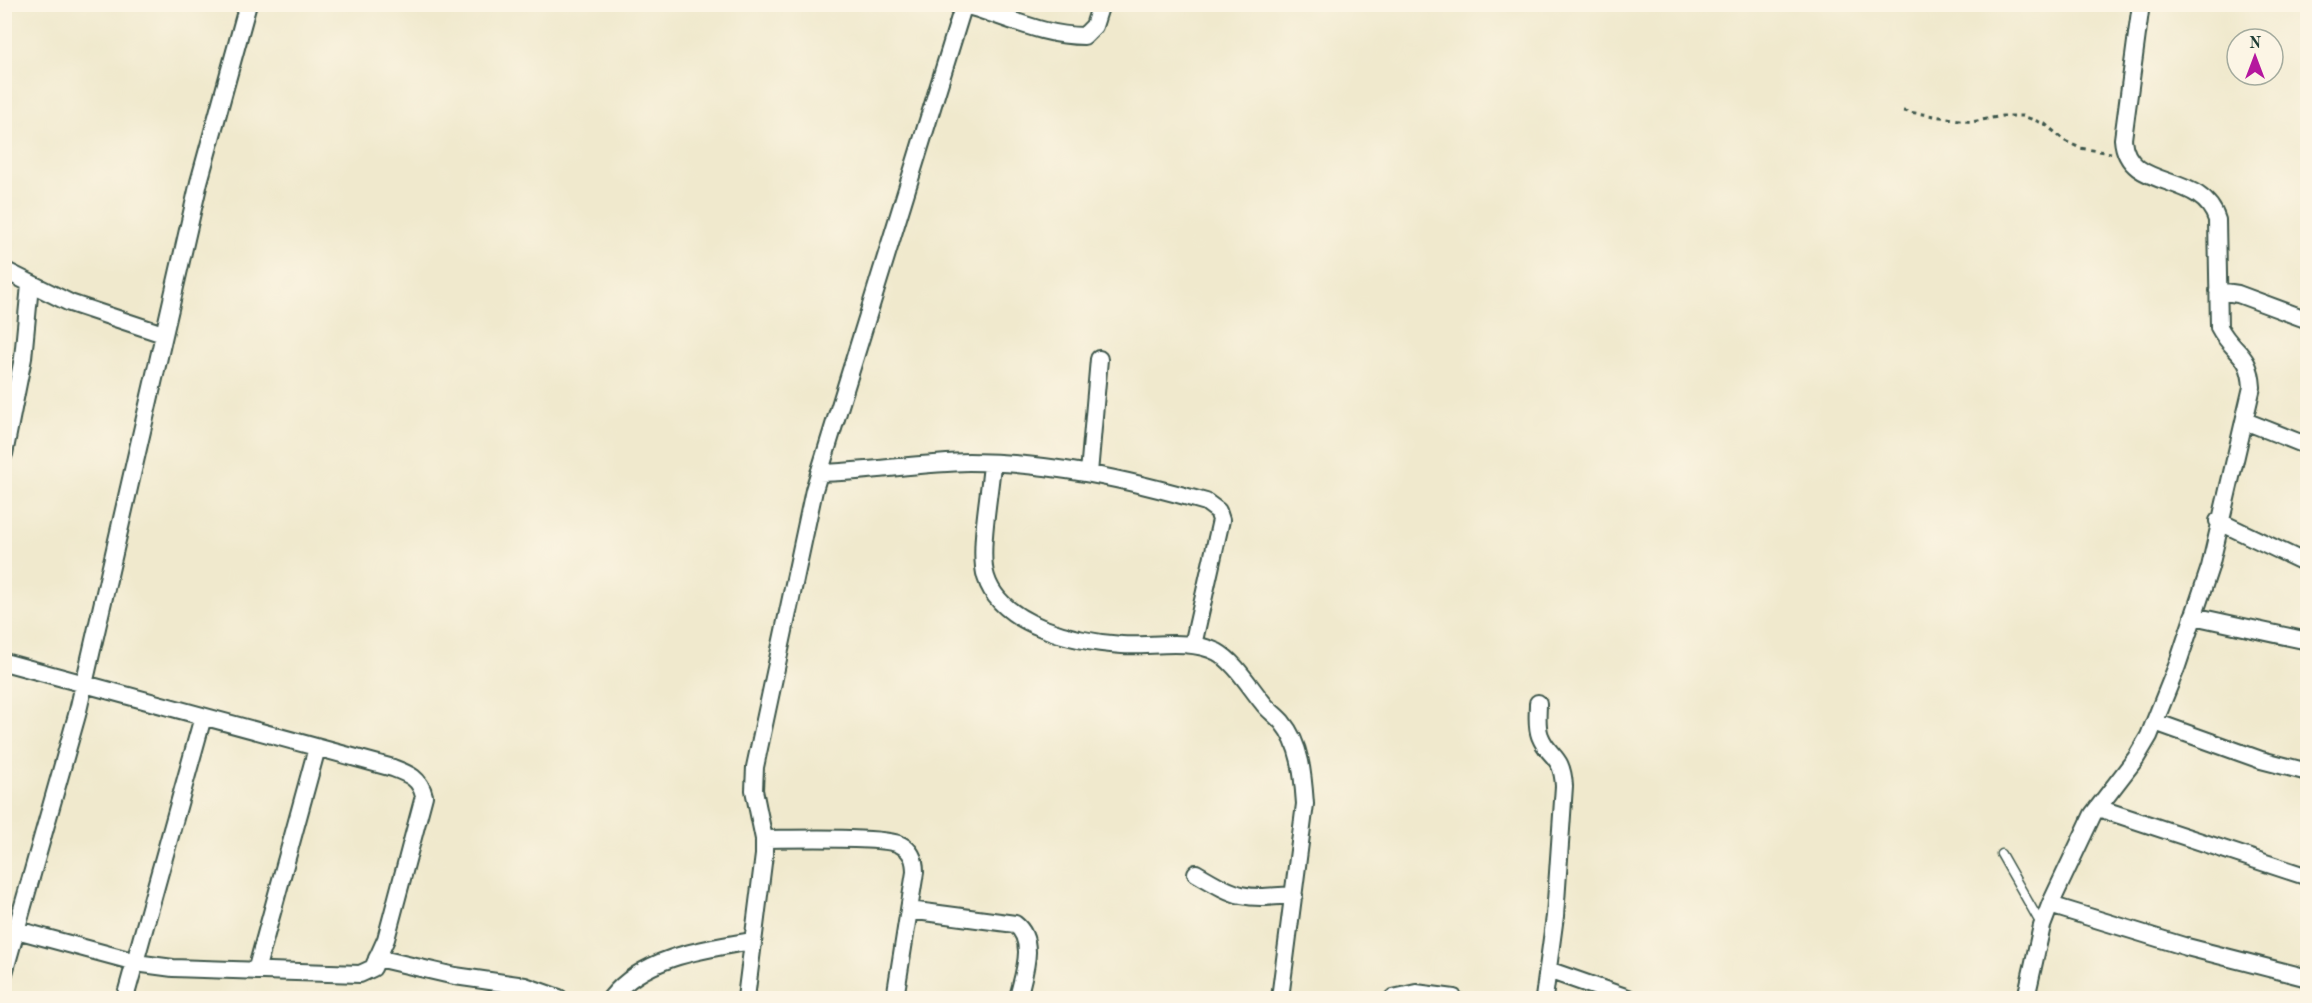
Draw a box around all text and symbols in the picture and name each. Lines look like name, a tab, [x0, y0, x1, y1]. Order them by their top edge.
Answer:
north arrow	[2225, 27, 2285, 87]
text: N	[2249, 36, 2262, 52]

